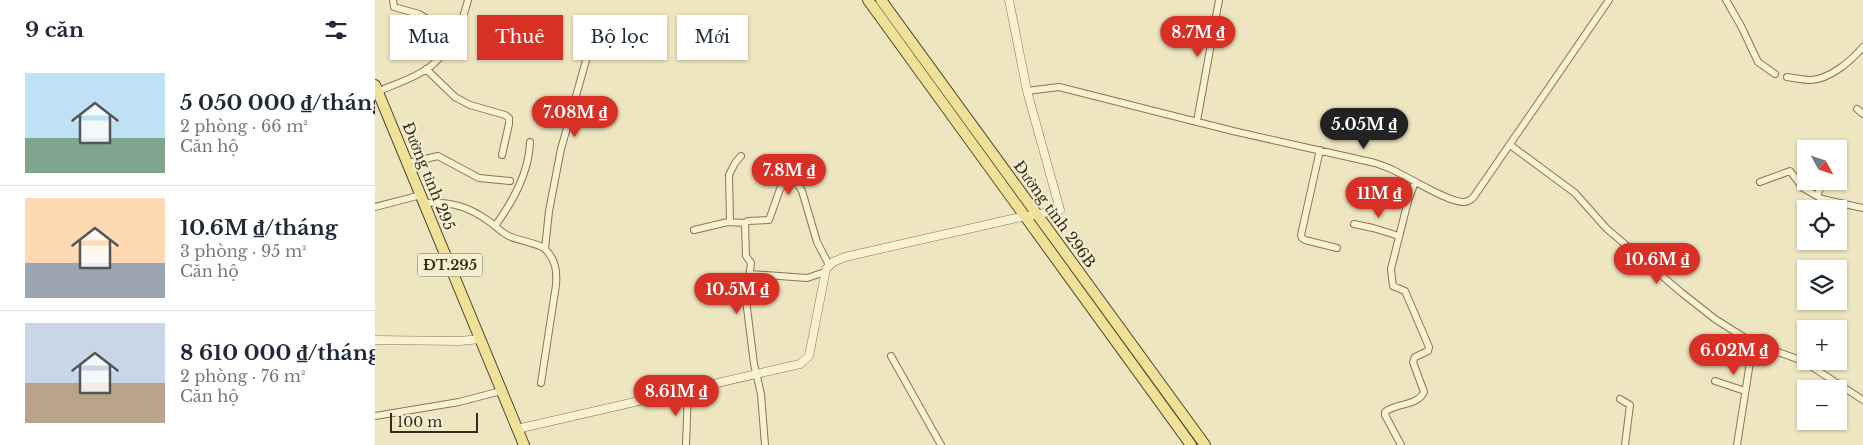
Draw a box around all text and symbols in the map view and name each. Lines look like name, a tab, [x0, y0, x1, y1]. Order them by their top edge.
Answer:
chip: Mua	[390, 15, 467, 60]
chip: Thuê	[477, 15, 563, 60]
chip: Bộ lọc	[573, 15, 667, 60]
chip: Mới	[677, 15, 748, 60]
pin: 8.7M ₫	[1157, 15, 1239, 58]
icon: filters	[322, 16, 350, 44]
text: 9 căn	[25, 17, 84, 43]
text: 8.7M ₫	[1171, 22, 1225, 42]
text: 5 050 000 ₫/tháng	[180, 90, 385, 116]
icon: home	[65, 93, 125, 153]
pin: 7.08M ₫	[529, 96, 621, 138]
text: 7.08M ₫	[543, 102, 607, 122]
pin: 5.05M ₫	[1318, 108, 1410, 150]
text: 5.05M ₫	[1331, 114, 1397, 134]
text: 2 phòng · 66 m²	[180, 116, 308, 136]
street label: Đường tỉnh 295	[399, 119, 459, 233]
text: Căn hộ	[180, 136, 239, 156]
north arrow	[1797, 140, 1847, 190]
map controls	[1797, 140, 1847, 430]
pin: 7.8M ₫	[748, 154, 830, 196]
street label: Đường tỉnh 296B	[1010, 157, 1100, 271]
text: 7.8M ₫	[763, 160, 815, 180]
pin: 11M ₫	[1344, 176, 1414, 219]
text: 11M ₫	[1357, 183, 1401, 203]
button: locate	[1797, 200, 1847, 250]
text: 10.6M ₫/tháng	[180, 215, 338, 241]
icon: home	[65, 218, 125, 278]
text: 3 phòng · 95 m²	[180, 241, 307, 261]
pin: 10.6M ₫	[1611, 242, 1703, 285]
text: 10.6M ₫	[1625, 249, 1689, 269]
road number: ĐT.295	[417, 254, 483, 276]
button: layers	[1797, 260, 1847, 310]
text: Căn hộ	[180, 261, 239, 281]
pin: 10.5M ₫	[691, 272, 783, 315]
text: 10.5M ₫	[705, 279, 769, 299]
button: +	[1797, 320, 1847, 370]
pin: 6.02M ₫	[1688, 334, 1780, 376]
text: 8 610 000 ₫/tháng	[180, 340, 381, 366]
text: 6.02M ₫	[1700, 340, 1768, 360]
icon: home	[65, 343, 125, 403]
text: 2 phòng · 76 m²	[180, 366, 306, 386]
pin: 8.61M ₫	[630, 374, 722, 417]
button: −	[1797, 380, 1847, 430]
text: 8.61M ₫	[645, 381, 707, 401]
text: Căn hộ	[180, 386, 239, 406]
scale bar	[390, 410, 477, 433]
text: 100 m	[397, 413, 442, 431]

